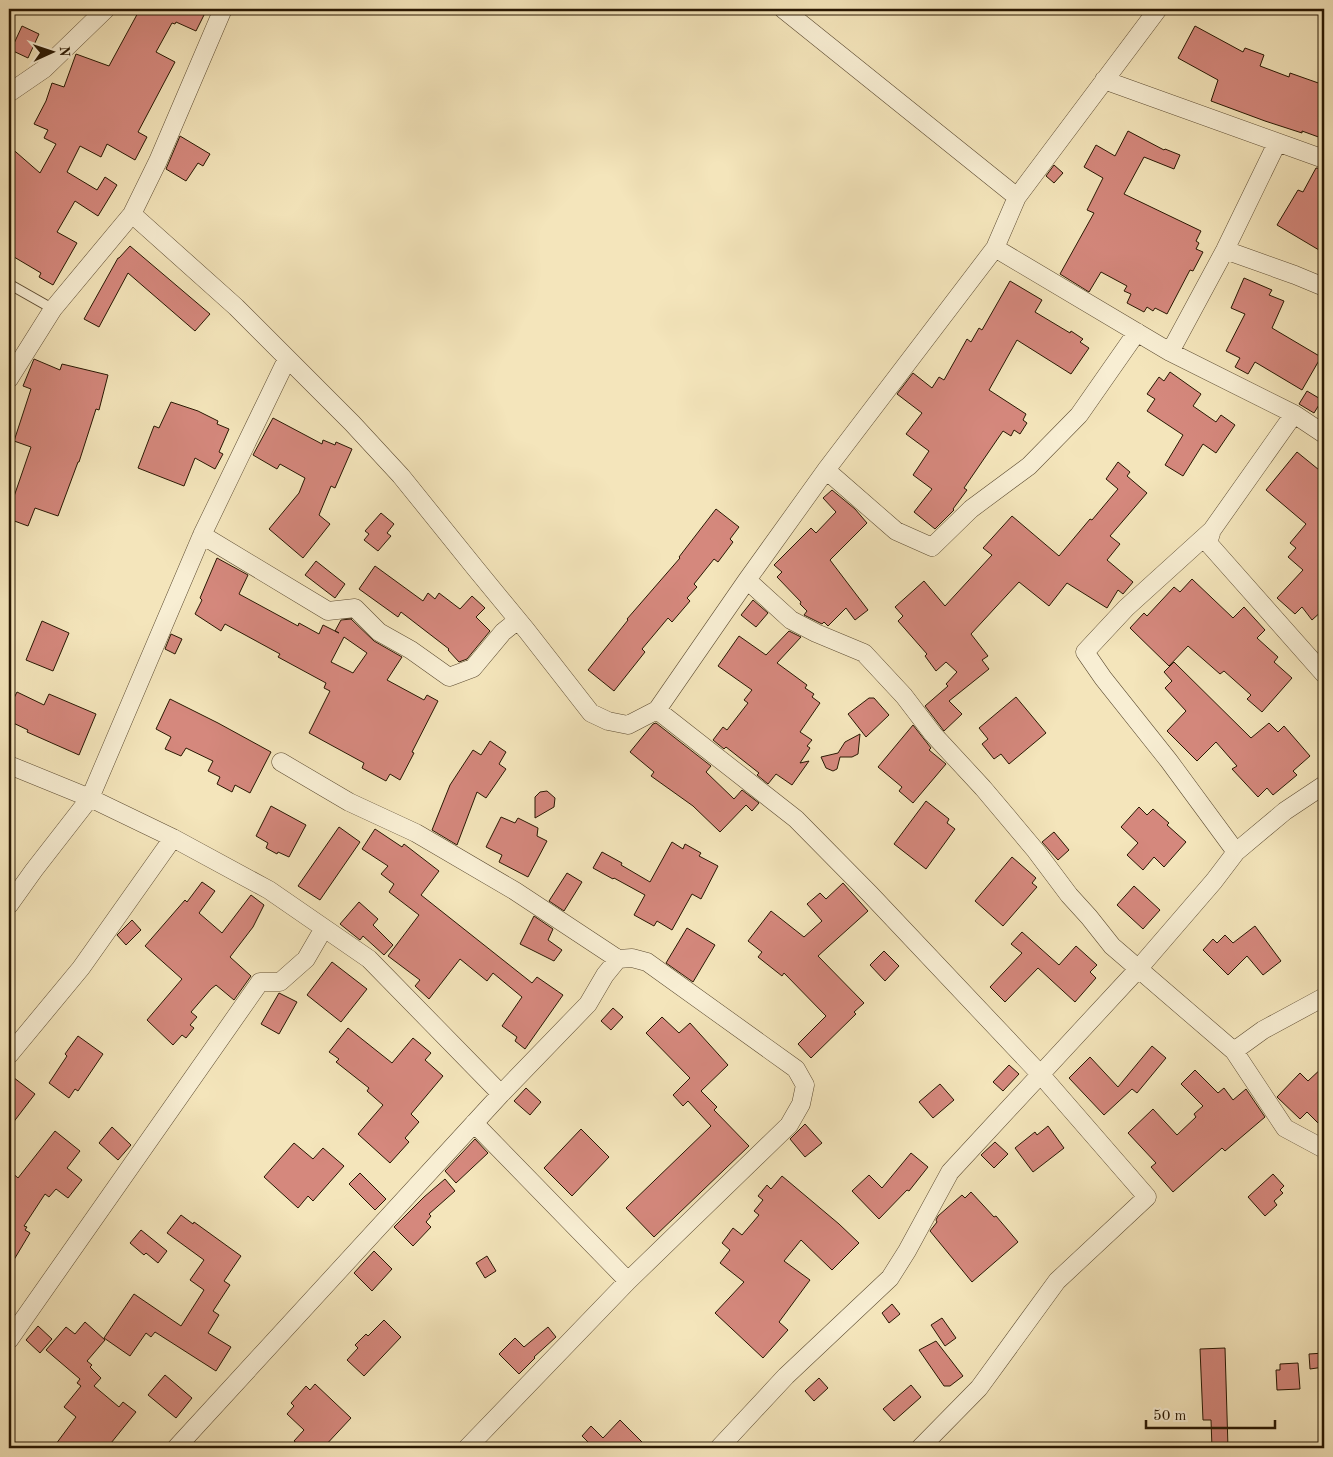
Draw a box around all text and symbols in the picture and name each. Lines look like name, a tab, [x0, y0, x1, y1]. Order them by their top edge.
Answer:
north arrow	[28, 28, 78, 78]
text: N	[57, 46, 71, 57]
scale bar	[1146, 1397, 1274, 1429]
text: 50 m	[1153, 1409, 1187, 1424]

